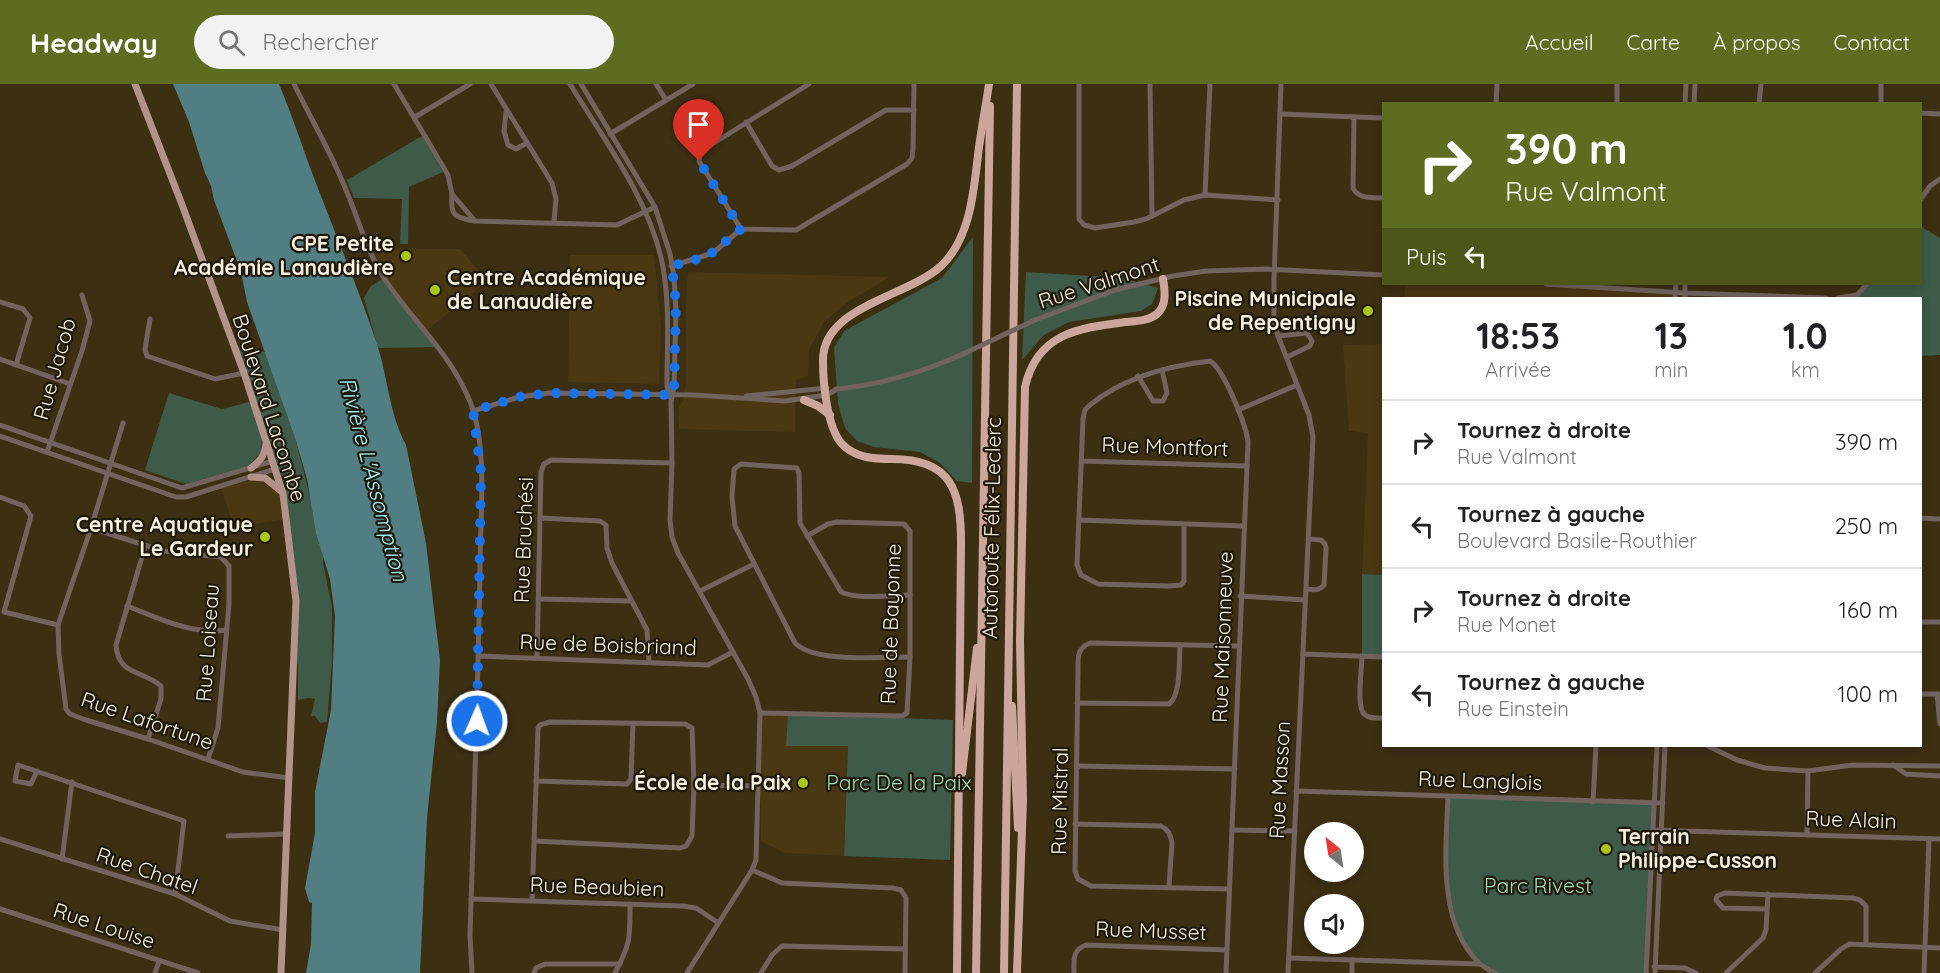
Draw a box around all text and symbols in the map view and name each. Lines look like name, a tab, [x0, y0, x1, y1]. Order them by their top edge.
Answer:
search box	[194, 15, 614, 69]
text: Headway	[30, 25, 158, 60]
icon: search	[215, 26, 248, 59]
text: Rechercher	[263, 28, 379, 56]
text: Accueil	[1525, 29, 1594, 55]
text: Carte	[1627, 29, 1680, 55]
text: À propos	[1713, 29, 1801, 55]
text: Contact	[1834, 29, 1910, 55]
pin	[673, 99, 724, 161]
icon: arrive	[682, 108, 715, 141]
text: 390 m	[1505, 122, 1628, 175]
icon: right	[1406, 126, 1484, 204]
text: Rue Valmont	[1505, 174, 1667, 208]
place label: CPE Petite Académie Lanaudière	[174, 230, 394, 280]
icon: left	[1459, 240, 1492, 273]
text: Puis	[1406, 243, 1447, 271]
marker: CPE Petite Académie Lanaudière	[399, 249, 413, 263]
street label: Rue Valmont	[1035, 250, 1163, 314]
place label: Centre Académique de Lanaudière	[447, 264, 646, 314]
marker: Centre Académique de Lanaudière	[428, 283, 442, 297]
place label: Piscine Municipale de Repentigny	[1174, 285, 1356, 335]
marker: Piscine Municipale de Repentigny	[1361, 304, 1375, 318]
street label: Boulevard Lacombe	[227, 311, 313, 505]
text: 18:53	[1476, 313, 1560, 358]
text: 13	[1655, 313, 1688, 358]
text: 1.0	[1783, 313, 1828, 358]
street label: Rue Jacob	[27, 315, 81, 423]
text: Arrivée	[1485, 357, 1551, 382]
text: min	[1654, 357, 1688, 382]
text: km	[1791, 357, 1820, 382]
water label: Rivière L'Assomption	[333, 374, 415, 585]
text: Tournez à droite	[1457, 416, 1631, 444]
street label: Autoroute Félix-Leclerc	[976, 417, 1006, 639]
icon: right	[1406, 426, 1439, 459]
text: 390 m	[1835, 428, 1898, 456]
street label: Rue Montfort	[1101, 431, 1229, 461]
text: Rue Valmont	[1457, 444, 1577, 469]
street label: Rue Bruchési	[508, 476, 538, 603]
text: Tournez à gauche	[1457, 500, 1645, 528]
icon: left	[1406, 510, 1439, 543]
place label: Centre Aquatique Le Gardeur	[76, 511, 253, 561]
text: 250 m	[1835, 512, 1898, 540]
text: Boulevard Basile-Routhier	[1457, 528, 1697, 553]
marker: Centre Aquatique Le Gardeur	[258, 530, 272, 544]
street label: Rue de Bayonne	[874, 543, 906, 705]
street label: Rue Maisonneuve	[1206, 551, 1238, 723]
street label: Rue Loiseau	[190, 583, 224, 703]
text: Tournez à droite	[1457, 584, 1631, 612]
icon: right	[1406, 594, 1439, 627]
text: 160 m	[1839, 596, 1898, 624]
text: Rue Monet	[1457, 612, 1557, 637]
street label: Rue de Boisbriand	[519, 628, 697, 660]
text: Tournez à gauche	[1457, 668, 1645, 696]
icon: left	[1406, 678, 1439, 711]
text: 100 m	[1838, 680, 1898, 708]
street label: Rue Lafortune	[78, 685, 217, 755]
position arrow	[445, 689, 509, 753]
text: Rue Einstein	[1457, 696, 1569, 721]
street label: Rue Masson	[1263, 720, 1295, 840]
street label: Rue Mistral	[1045, 747, 1073, 855]
street label: Rue Langlois	[1418, 765, 1543, 795]
place label: École de la Paix	[634, 769, 791, 795]
park label: Parc De la Paix	[826, 769, 972, 795]
marker: École de la Paix	[796, 776, 810, 790]
street label: Rue Alain	[1805, 804, 1897, 834]
north arrow	[1304, 822, 1364, 882]
map controls	[1304, 822, 1364, 954]
place label: Terrain Philippe-Cusson	[1618, 823, 1777, 873]
street label: Rue Chatel	[93, 841, 201, 900]
marker: Terrain Philippe-Cusson	[1599, 842, 1613, 856]
street label: Rue Beaubien	[529, 871, 665, 901]
park label: Parc Rivest	[1484, 872, 1592, 898]
button: sound	[1304, 894, 1364, 954]
street label: Rue Louise	[50, 896, 158, 954]
street label: Rue Musset	[1095, 915, 1207, 945]

